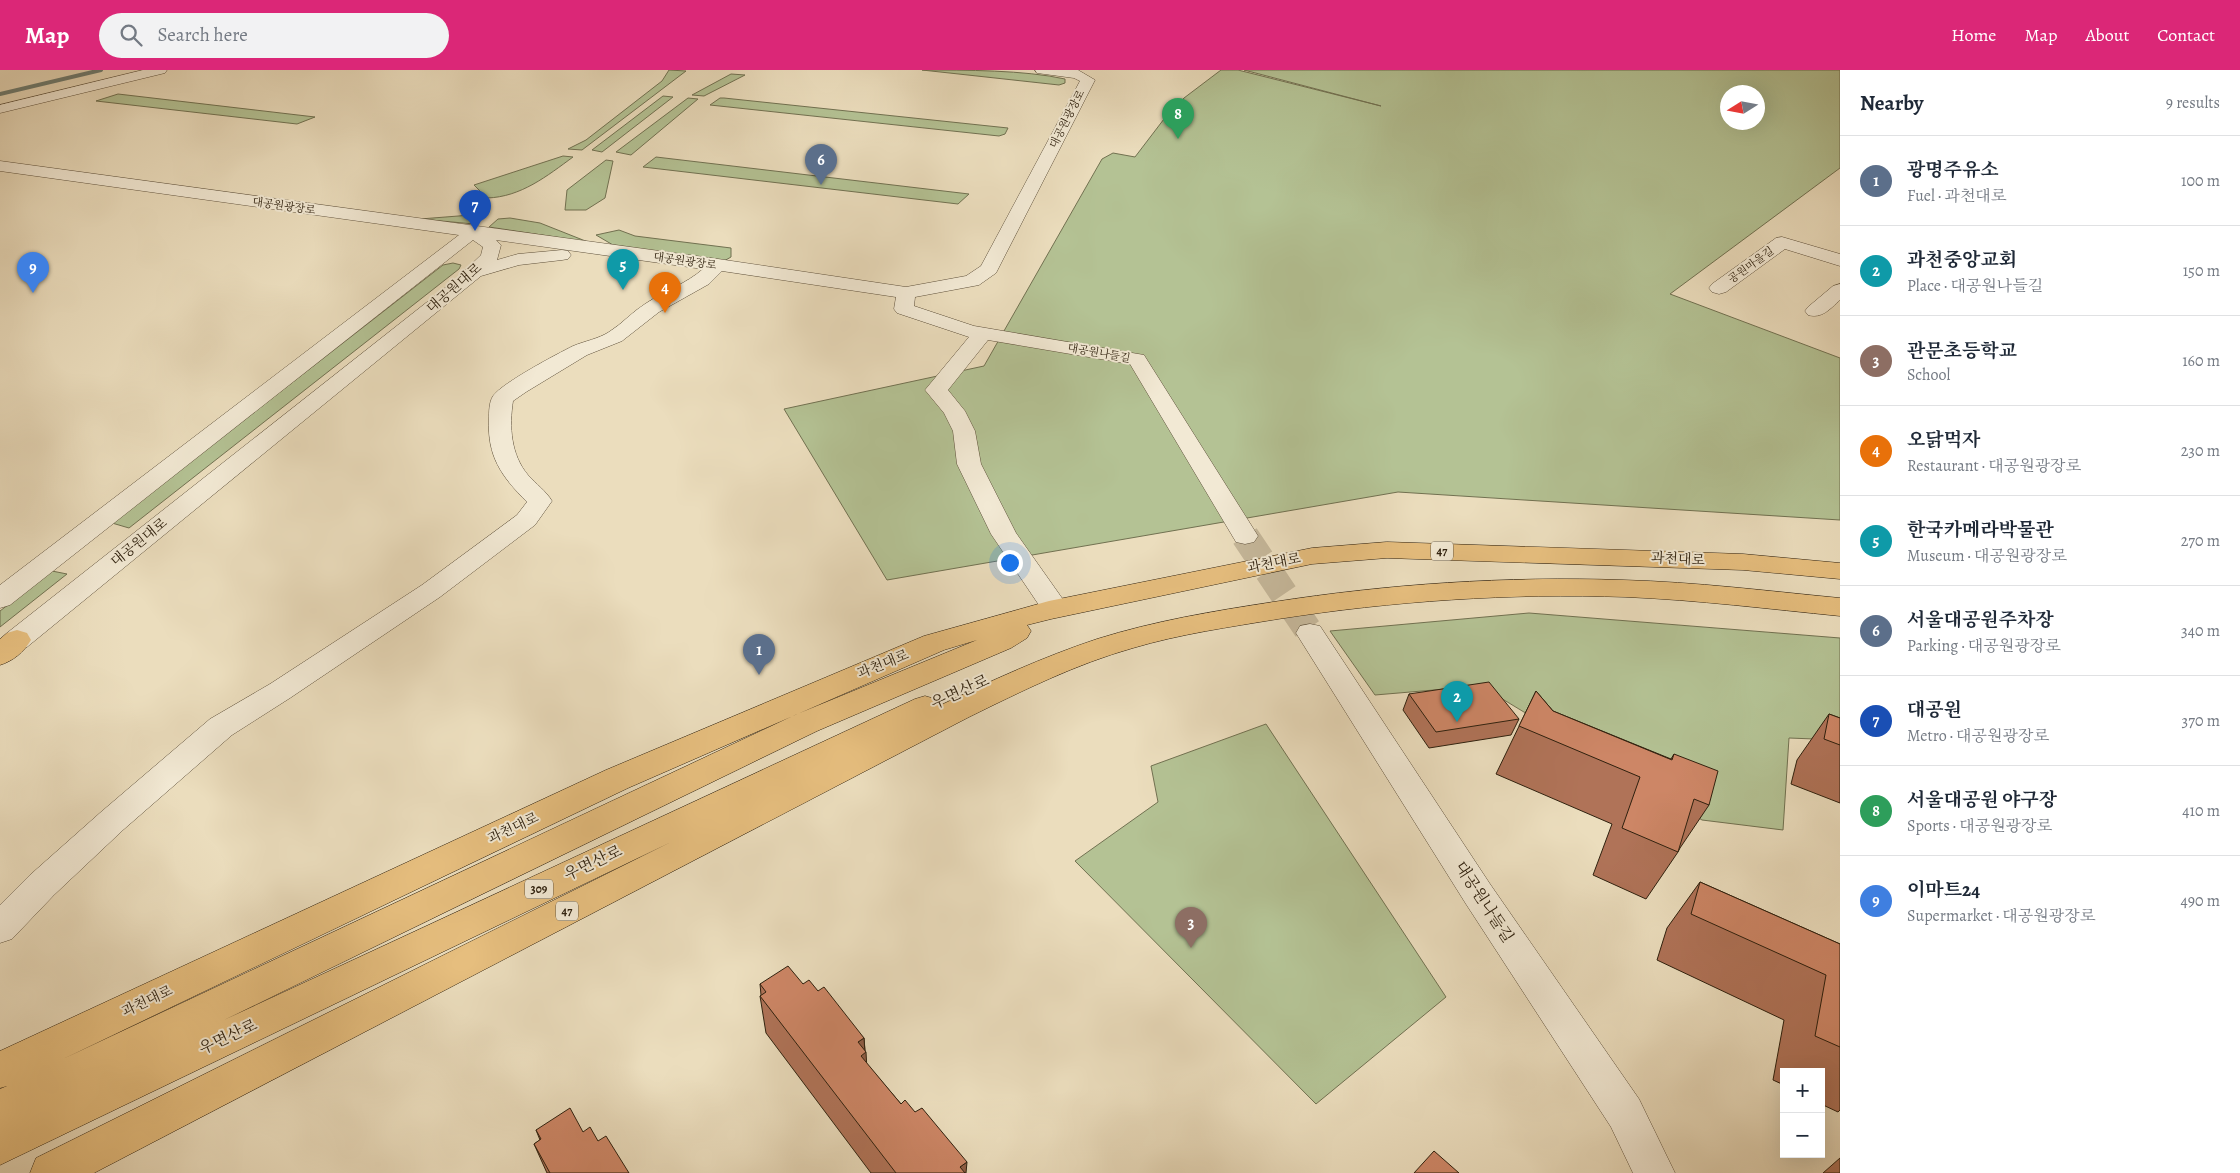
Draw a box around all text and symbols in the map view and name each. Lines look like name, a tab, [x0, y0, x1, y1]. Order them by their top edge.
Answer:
search box	[99, 13, 449, 58]
text: Map	[25, 19, 69, 51]
icon: search	[117, 21, 145, 49]
text: Search here	[157, 22, 248, 48]
text: Home	[1951, 23, 1996, 47]
text: Map	[2024, 23, 2057, 47]
text: About	[2085, 23, 2129, 47]
text: Contact	[2157, 23, 2215, 47]
north arrow	[1720, 85, 1765, 130]
street label: 대공원광장로	[1046, 87, 1088, 151]
text: Nearby	[1860, 89, 1923, 117]
text: 9 results	[2166, 92, 2220, 114]
pin: 8	[1162, 98, 1194, 139]
pin: 6	[805, 144, 837, 185]
text: 광명주유소	[1907, 157, 1999, 183]
text: 1	[1873, 170, 1879, 192]
text: 100 m	[2181, 170, 2220, 192]
text: Fuel · 과천대로	[1907, 185, 2006, 207]
pin: 7	[459, 190, 491, 231]
street label: 대공원광장로	[251, 194, 317, 218]
street label: 공원마을길	[1725, 243, 1777, 287]
text: 과천중앙교회	[1907, 247, 2017, 273]
pin: 5	[607, 249, 639, 290]
street label: 대공원광장로	[652, 249, 718, 273]
pin: 9	[17, 252, 49, 293]
street label: 대공원대로	[422, 258, 486, 317]
text: 2	[1872, 260, 1880, 282]
text: 150 m	[2183, 260, 2220, 282]
pin: 4	[649, 272, 681, 313]
text: Place · 대공원나들길	[1907, 275, 2043, 297]
text: 관문초등학교	[1907, 338, 2017, 364]
street label: 대공원나들길	[1066, 340, 1132, 366]
text: 3	[1873, 350, 1879, 372]
text: 160 m	[2182, 350, 2220, 372]
text: School	[1907, 364, 1950, 386]
text: 오닭먹자	[1907, 427, 1980, 453]
text: 4	[1872, 440, 1880, 462]
text: 230 m	[2181, 440, 2220, 462]
text: Restaurant · 대공원광장로	[1907, 455, 2081, 477]
street label: 대공원대로	[107, 513, 172, 571]
text: 한국카메라박물관	[1907, 517, 2054, 543]
text: 5	[1873, 530, 1879, 552]
text: 270 m	[2181, 530, 2220, 552]
road number: 47	[1431, 542, 1453, 561]
text: Museum · 대공원광장로	[1907, 545, 2067, 567]
street label: 과천대로	[1246, 548, 1303, 577]
street label: 과천대로	[1650, 548, 1706, 570]
your location	[997, 550, 1023, 576]
text: 서울대공원주차장	[1907, 607, 2054, 633]
text: 6	[1872, 620, 1880, 642]
text: 340 m	[2181, 620, 2220, 642]
pin: 1	[743, 634, 775, 675]
text: Parking · 대공원광장로	[1907, 635, 2061, 657]
street label: 과천대로	[854, 645, 912, 683]
street label: 우면산로	[927, 669, 993, 715]
pin: 2	[1441, 681, 1473, 722]
text: 대공원	[1907, 697, 1962, 723]
text: 7	[1873, 710, 1879, 732]
text: 370 m	[2182, 710, 2220, 732]
text: Metro · 대공원광장로	[1907, 725, 2049, 747]
text: 서울대공원 야구장	[1907, 787, 2057, 813]
text: 8	[1872, 800, 1880, 822]
text: 410 m	[2182, 800, 2220, 822]
street label: 과천대로	[484, 808, 542, 848]
text: Sports · 대공원광장로	[1907, 815, 2052, 837]
street label: 우면산로	[560, 840, 626, 886]
street label: 대공원나들길	[1450, 857, 1518, 947]
text: 이마트24	[1907, 877, 1980, 903]
road number: 309	[525, 880, 553, 899]
text: 9	[1872, 890, 1880, 912]
text: 490 m	[2180, 890, 2220, 912]
road number: 47	[556, 901, 578, 920]
text: Supermarket · 대공원광장로	[1907, 905, 2095, 927]
pin: 3	[1175, 907, 1207, 948]
street label: 과천대로	[118, 981, 176, 1021]
street label: 우면산로	[195, 1014, 261, 1060]
map controls	[1780, 1068, 1825, 1158]
button: +	[1780, 1068, 1825, 1113]
button: −	[1780, 1113, 1825, 1158]

